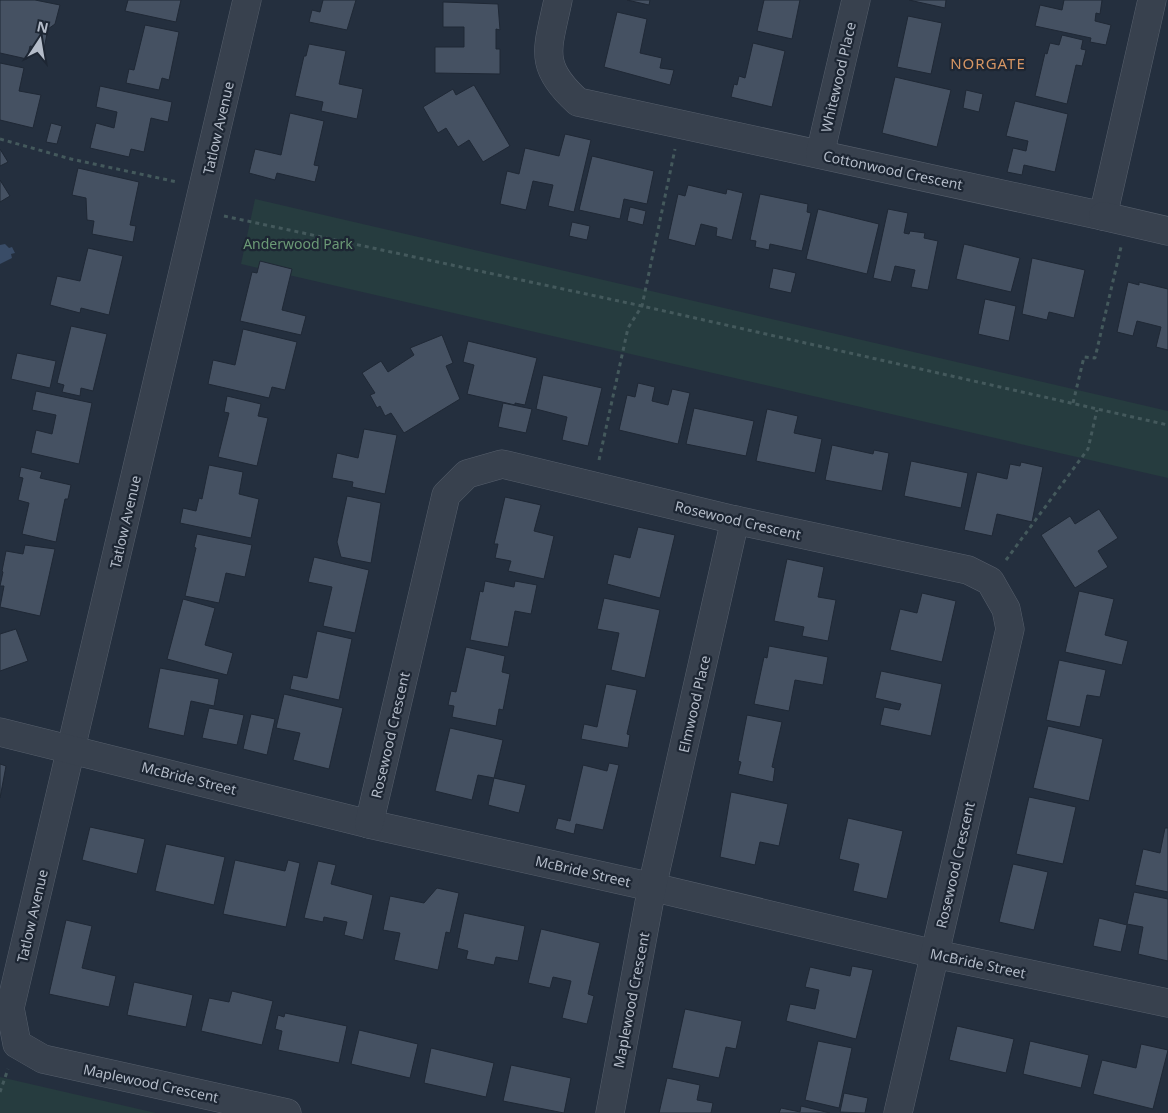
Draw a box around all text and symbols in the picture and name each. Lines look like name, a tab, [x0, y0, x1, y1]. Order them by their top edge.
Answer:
north arrow	[15, 15, 65, 65]
text: N	[35, 16, 50, 37]
street label: Whitewood Place	[816, 20, 860, 134]
district label: NORGATE	[950, 53, 1026, 73]
street label: Tatlow Avenue	[198, 79, 238, 177]
street label: Cottonwood Crescent	[822, 146, 964, 194]
park label: Anderwood Park	[243, 234, 353, 253]
street label: Tatlow Avenue	[105, 473, 145, 571]
street label: Rosewood Crescent	[673, 496, 803, 544]
street label: Elmwood Place	[674, 653, 714, 754]
street label: Rosewood Crescent	[366, 670, 414, 800]
street label: McBride Street	[140, 757, 238, 799]
street label: Rosewood Crescent	[931, 800, 979, 930]
street label: McBride Street	[534, 851, 632, 891]
street label: Tatlow Avenue	[12, 867, 52, 965]
street label: Maplewood Crescent	[609, 931, 653, 1069]
street label: McBride Street	[929, 944, 1027, 982]
street label: Maplewood Crescent	[82, 1059, 220, 1107]

